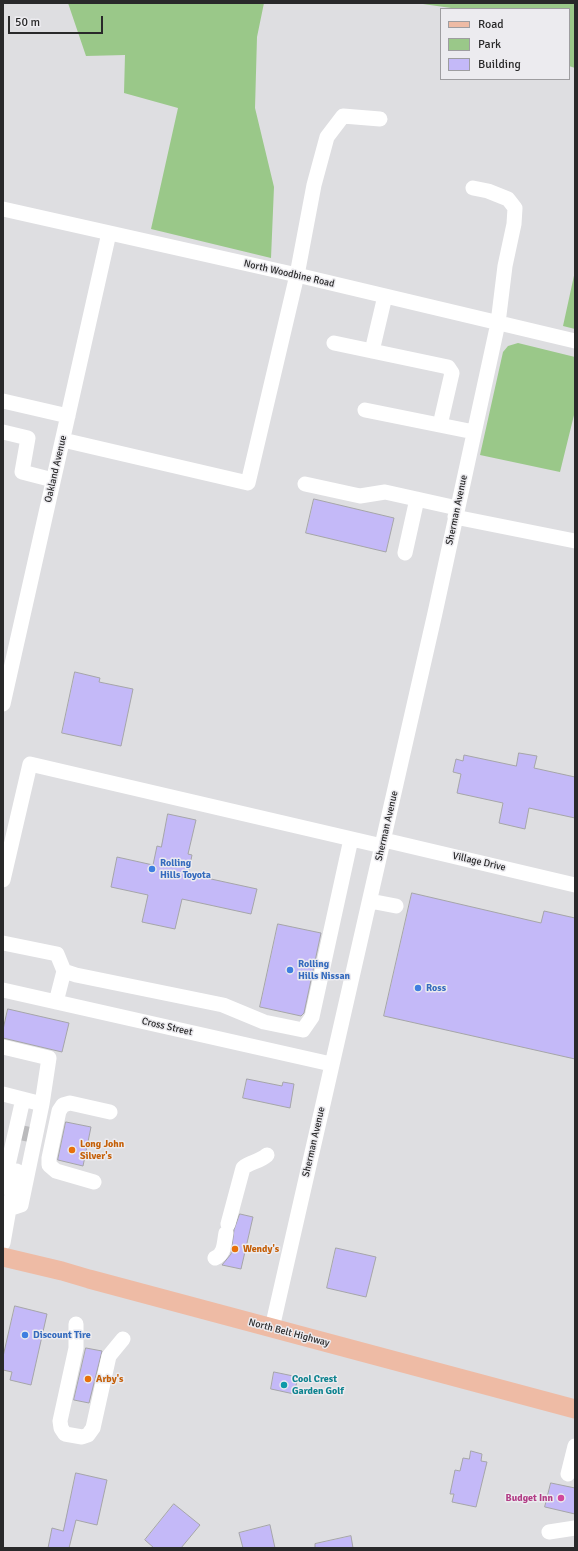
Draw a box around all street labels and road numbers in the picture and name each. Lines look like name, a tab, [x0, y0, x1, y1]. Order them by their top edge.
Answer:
street label: North Woodbine Road	[242, 258, 336, 290]
street label: Oakland Avenue	[42, 434, 70, 504]
street label: Sherman Avenue	[444, 474, 470, 546]
street label: Sherman Avenue	[373, 790, 401, 862]
street label: Village Drive	[451, 850, 507, 874]
street label: Cross Street	[140, 1015, 194, 1039]
street label: Sherman Avenue	[300, 1106, 328, 1178]
street label: North Belt Highway	[247, 1316, 331, 1350]

